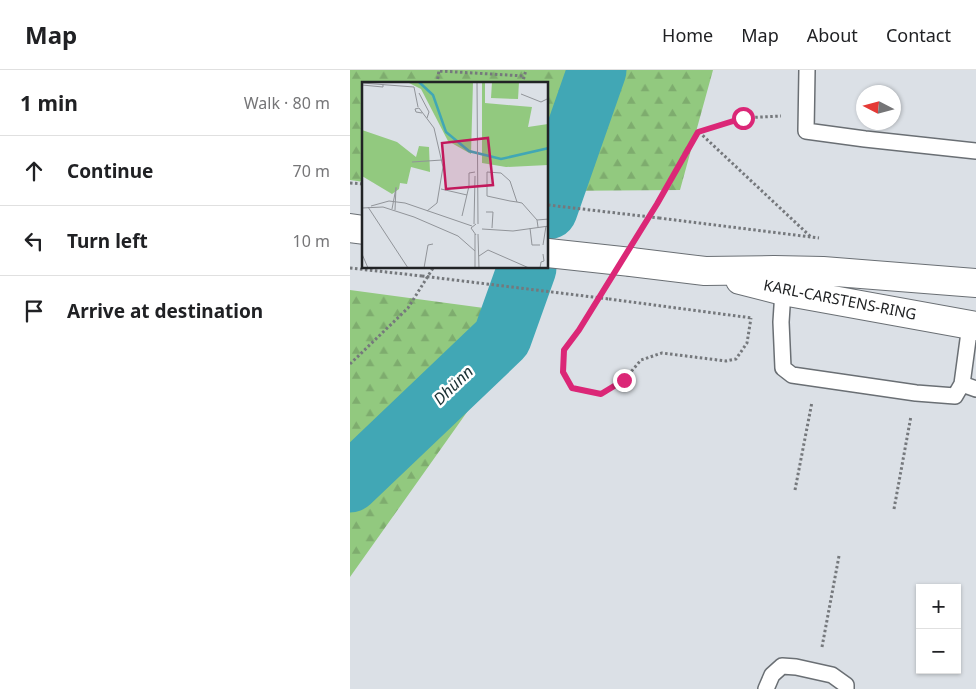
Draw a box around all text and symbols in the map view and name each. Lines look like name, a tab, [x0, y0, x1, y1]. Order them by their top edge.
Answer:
text: Map	[25, 18, 77, 51]
text: Home	[662, 23, 713, 47]
text: Map	[741, 23, 779, 47]
text: About	[807, 23, 858, 47]
text: Contact	[886, 23, 951, 47]
inset map	[362, 82, 549, 269]
north arrow	[856, 85, 901, 130]
text: 1 min	[20, 89, 78, 117]
text: Walk · 80 m	[244, 92, 330, 114]
route start	[732, 107, 755, 130]
icon: ahead	[20, 157, 48, 185]
text: Continue	[67, 158, 153, 184]
text: 70 m	[293, 160, 330, 182]
icon: left	[20, 227, 48, 255]
text: Turn left	[67, 228, 148, 254]
text: 10 m	[293, 230, 330, 252]
street label: KARL-CARSTENS-RING	[762, 274, 918, 324]
icon: arrive	[20, 297, 48, 325]
text: Arrive at destination	[67, 298, 263, 324]
water label: Dhünn	[428, 361, 478, 409]
route end	[613, 369, 636, 392]
map controls	[916, 584, 961, 674]
button: +	[916, 584, 961, 629]
button: −	[916, 629, 961, 674]

